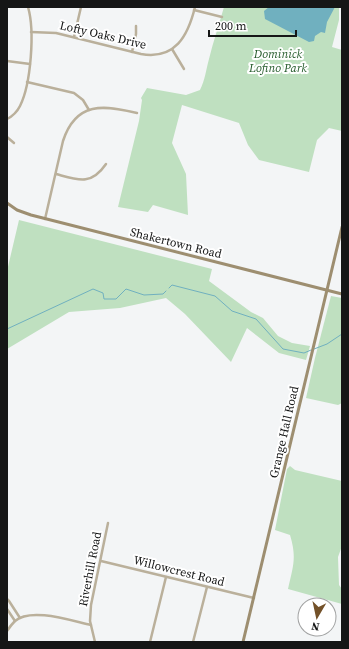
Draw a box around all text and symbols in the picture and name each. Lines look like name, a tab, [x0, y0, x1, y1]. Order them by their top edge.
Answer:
scale bar	[209, 12, 296, 38]
street label: Lofty Oaks Drive	[58, 17, 148, 53]
text: 200 m	[215, 18, 247, 34]
park label: Dominick Lofino Park	[248, 46, 307, 76]
street label: Shakertown Road	[128, 224, 224, 262]
street label: Grange Hall Road	[266, 384, 302, 480]
street label: Riverhill Road	[75, 530, 105, 608]
street label: Willowcrest Road	[132, 552, 227, 590]
north arrow	[297, 597, 337, 637]
text: N	[310, 618, 321, 634]

